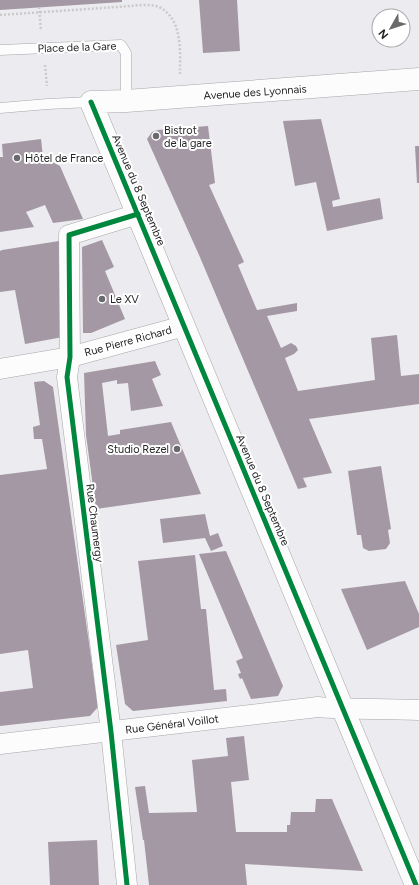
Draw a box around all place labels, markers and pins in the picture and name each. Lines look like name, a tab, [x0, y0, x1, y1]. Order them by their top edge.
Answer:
place label: Bistrot de la gare	[164, 124, 212, 150]
marker: Bistrot de la gare	[151, 131, 161, 141]
place label: Hôtel de France	[25, 152, 103, 165]
marker: Hôtel de France	[12, 153, 22, 163]
place label: Le XV	[110, 293, 139, 306]
marker: Le XV	[97, 294, 107, 304]
place label: Studio Rezel	[107, 443, 169, 456]
marker: Studio Rezel	[172, 444, 182, 454]

